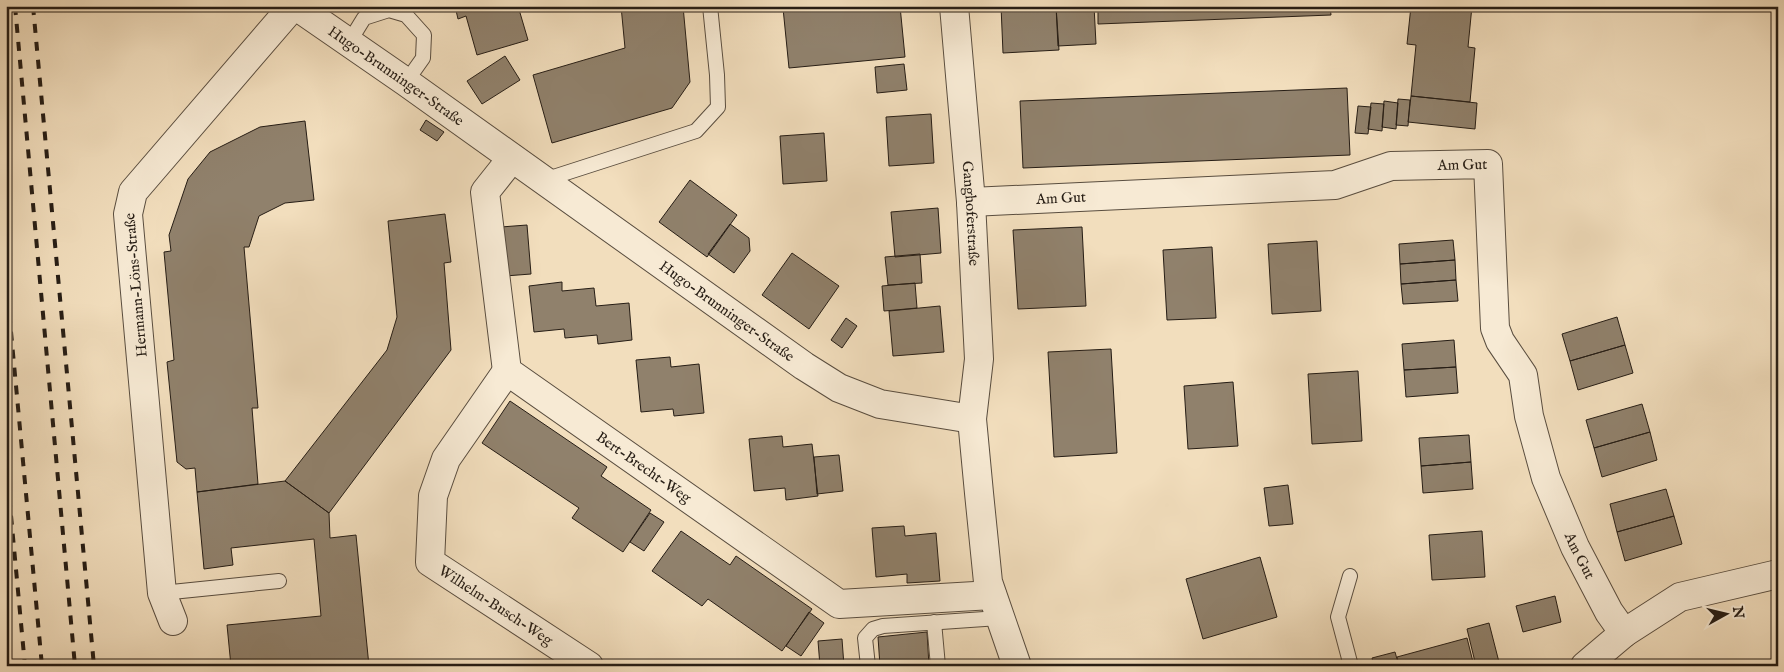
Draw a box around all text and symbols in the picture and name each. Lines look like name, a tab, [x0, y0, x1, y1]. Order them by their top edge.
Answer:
street label: Hugo-Brunninger-Straße	[324, 22, 468, 130]
street label: Am Gut	[1436, 155, 1488, 175]
street label: Ganghoferstraße	[958, 160, 984, 266]
street label: Am Gut	[1035, 187, 1086, 209]
street label: Hermann-Löns-Straße	[120, 212, 152, 358]
street label: Hugo-Brunninger-Straße	[656, 256, 798, 366]
street label: Bert-Brecht-Weg	[593, 427, 696, 507]
street label: Am Gut	[1560, 528, 1599, 582]
street label: Wilhelm-Busch-Weg	[435, 561, 557, 650]
north arrow	[1702, 590, 1752, 640]
text: N	[1728, 604, 1748, 620]

